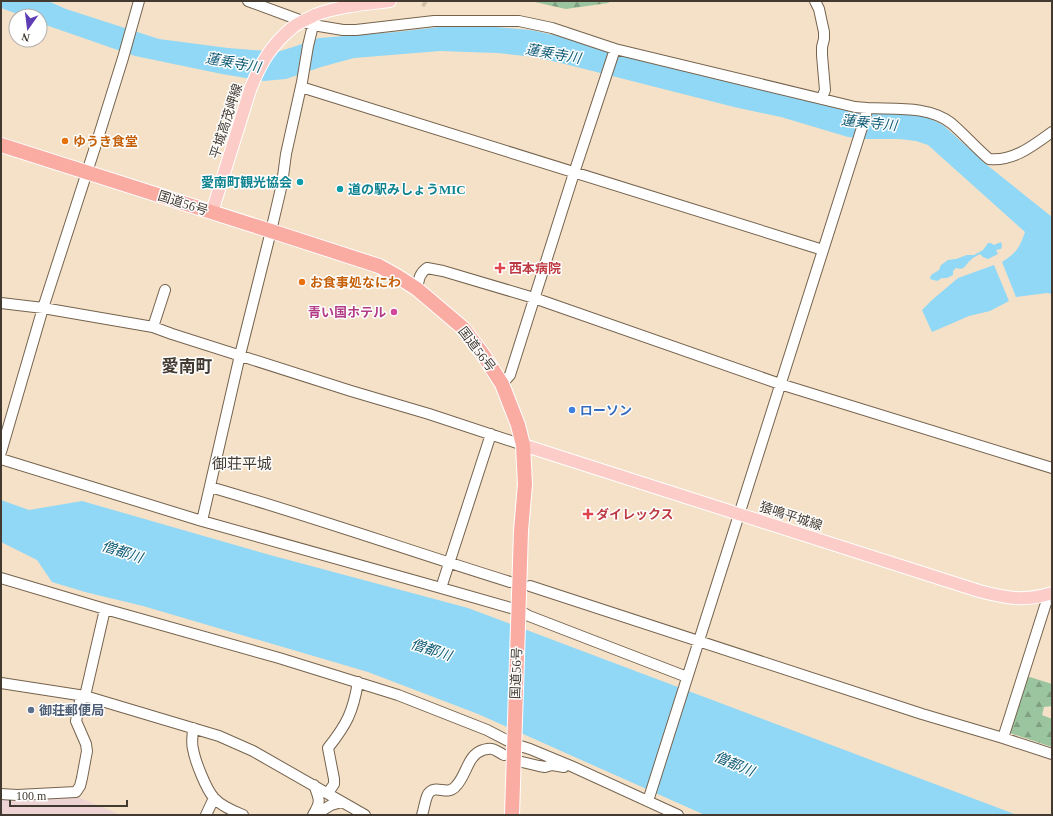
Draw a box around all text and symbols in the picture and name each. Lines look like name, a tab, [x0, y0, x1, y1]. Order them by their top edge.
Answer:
north arrow	[8, 8, 48, 48]
text: N	[20, 31, 31, 44]
water label: 蓮乗寺川	[524, 42, 584, 67]
water label: 蓮乗寺川	[204, 51, 264, 76]
street label: 平城高茂岬線	[207, 82, 245, 160]
water label: 蓮乗寺川	[840, 113, 900, 134]
place label: ゆうき食堂	[73, 134, 138, 149]
marker: ゆうき食堂	[60, 136, 70, 146]
place label: 愛南町観光協会	[201, 175, 292, 190]
marker: 愛南町観光協会	[295, 177, 305, 187]
place label: 道の駅みしょうMIC	[348, 182, 466, 197]
marker: 道の駅みしょうMIC	[335, 184, 345, 194]
street label: 国道56号	[156, 188, 210, 218]
place label: 西本病院	[509, 261, 561, 276]
marker: 西本病院	[494, 262, 506, 274]
place label: お食事処なにわ	[310, 275, 401, 290]
marker: お食事処なにわ	[297, 277, 307, 287]
place label: 青い国ホテル	[308, 305, 386, 320]
marker: 青い国ホテル	[389, 307, 399, 317]
street label: 国道56号	[455, 324, 499, 374]
district label: 愛南町	[162, 357, 213, 376]
place label: ローソン	[580, 403, 632, 418]
marker: ローソン	[567, 405, 577, 415]
district label: 御荘平城	[212, 456, 272, 472]
street label: 猿鳴平城線	[758, 499, 824, 533]
place label: ダイレックス	[596, 507, 674, 522]
marker: ダイレックス	[583, 509, 593, 519]
water label: 僧都川	[100, 538, 146, 566]
water label: 僧都川	[409, 636, 455, 664]
street label: 国道56号	[508, 647, 524, 699]
place label: 御荘郵便局	[39, 703, 104, 718]
marker: 御荘郵便局	[26, 705, 36, 715]
water label: 僧都川	[712, 749, 758, 780]
scale bar	[10, 782, 127, 808]
text: 100 m	[16, 789, 47, 803]

